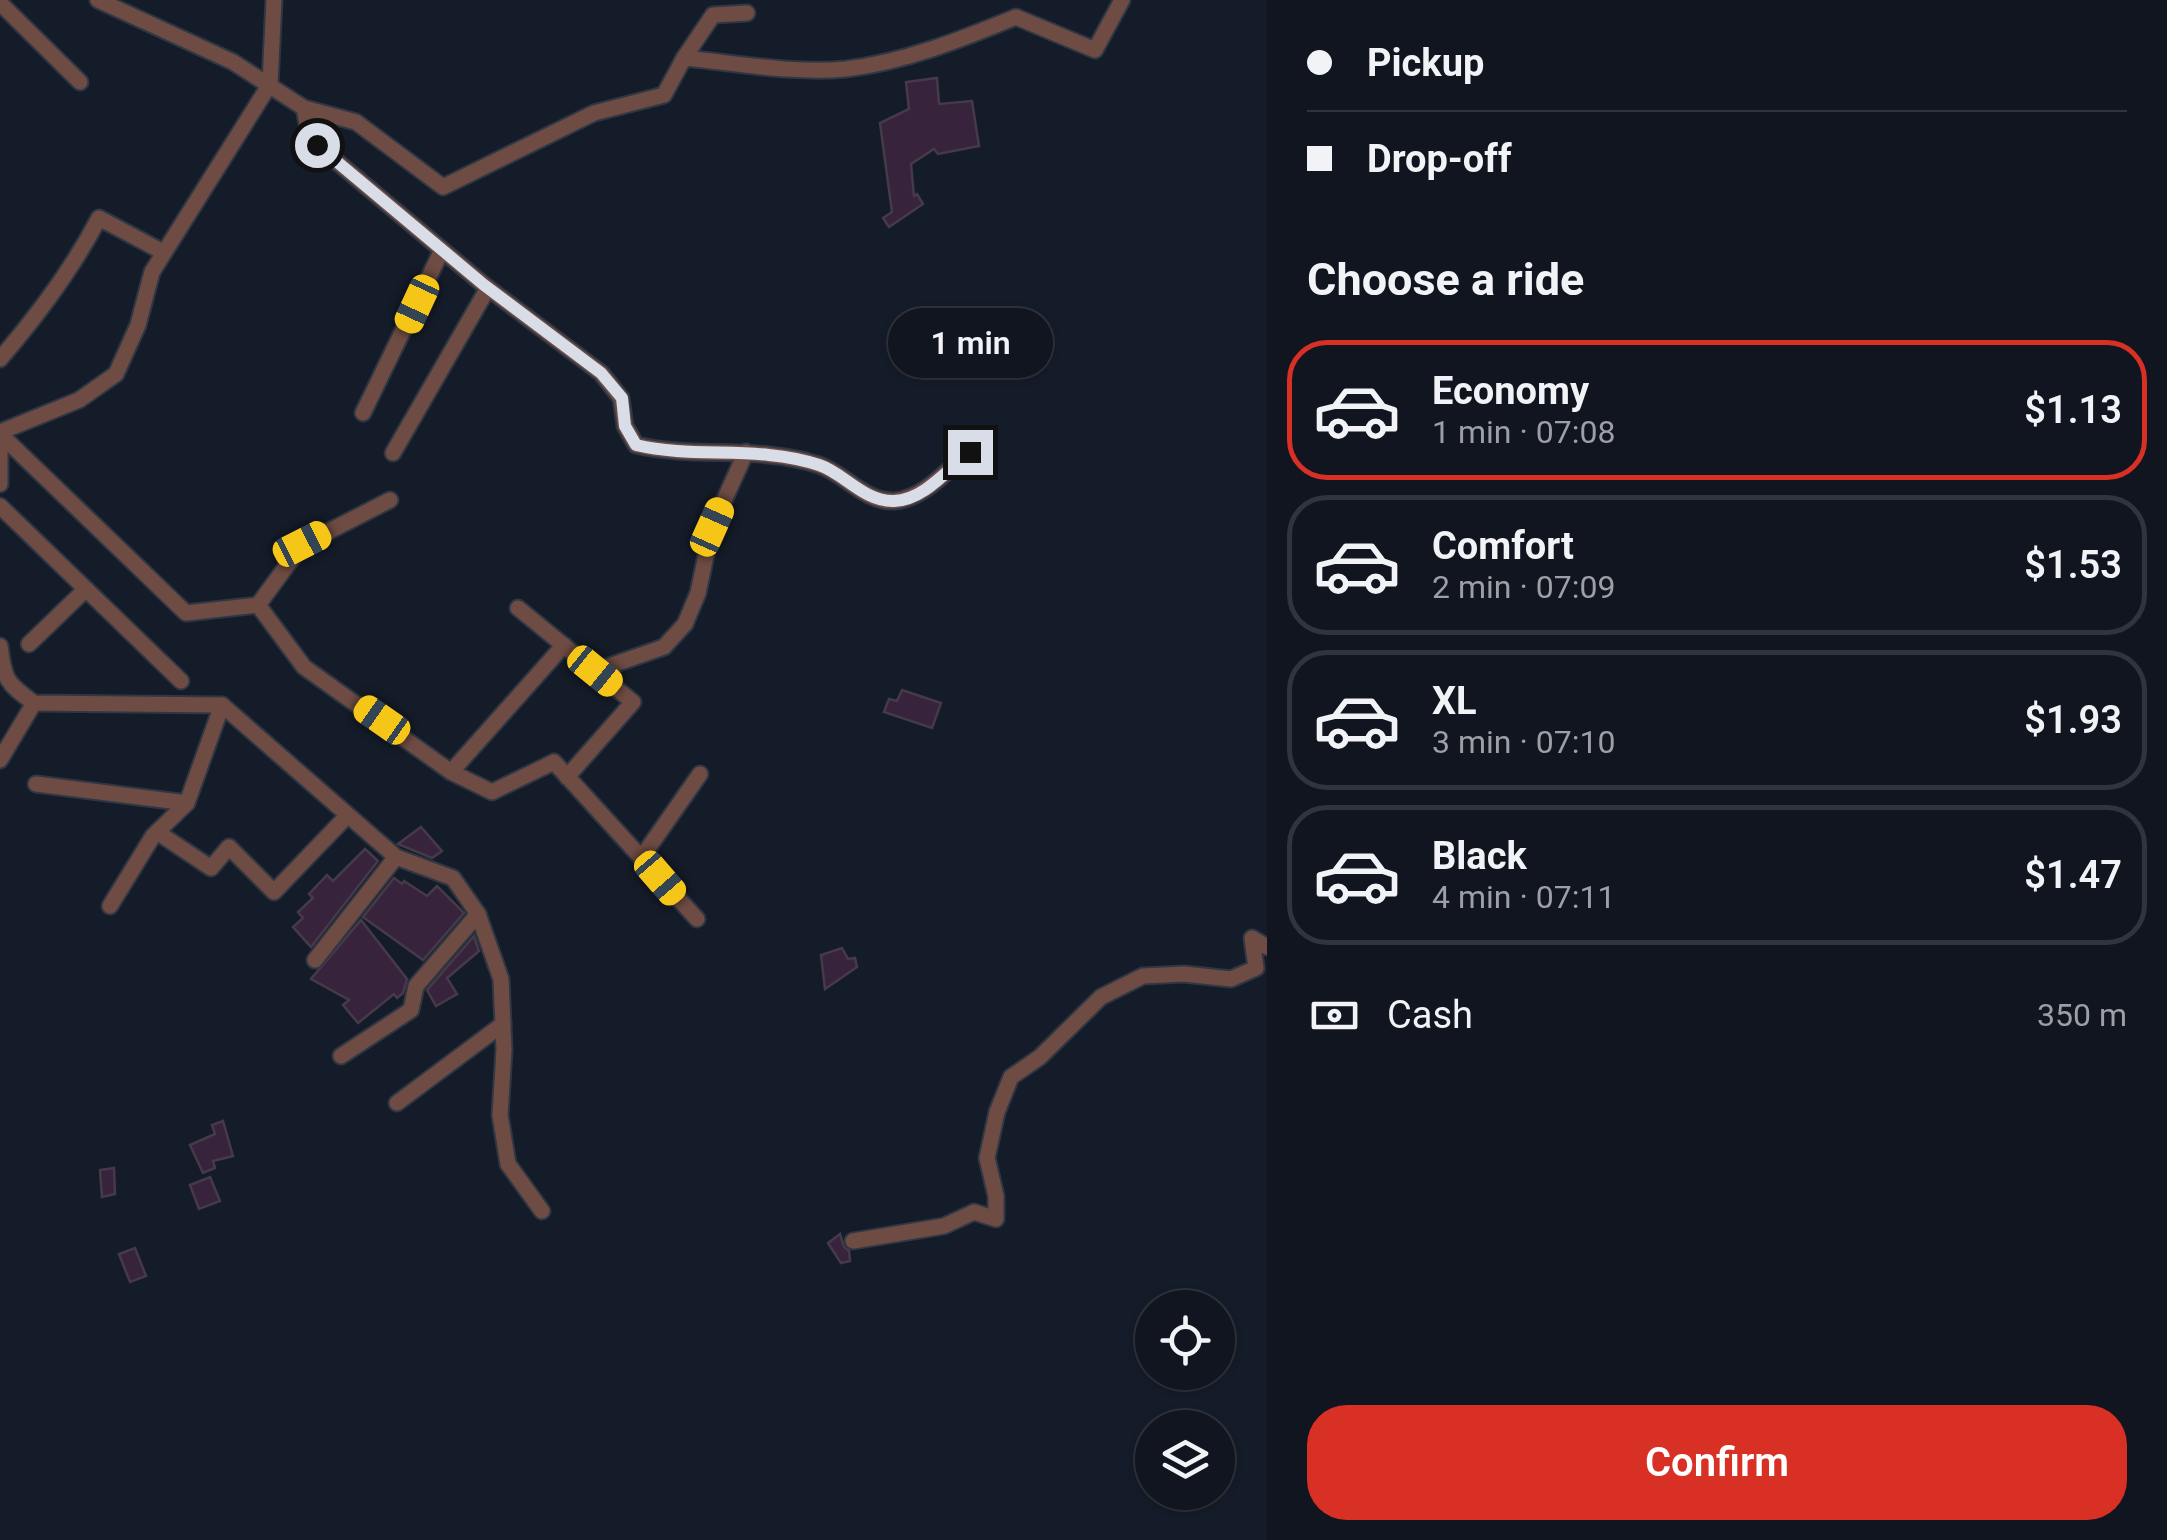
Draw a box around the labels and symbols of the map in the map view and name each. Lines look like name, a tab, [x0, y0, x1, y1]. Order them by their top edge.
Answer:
route start	[295, 123, 340, 168]
car	[391, 270, 443, 338]
callout: 1 min	[888, 307, 1052, 377]
route end	[948, 430, 993, 475]
car	[686, 493, 738, 561]
car	[268, 517, 336, 571]
car	[562, 640, 628, 702]
car	[349, 691, 415, 749]
car	[629, 846, 691, 910]

